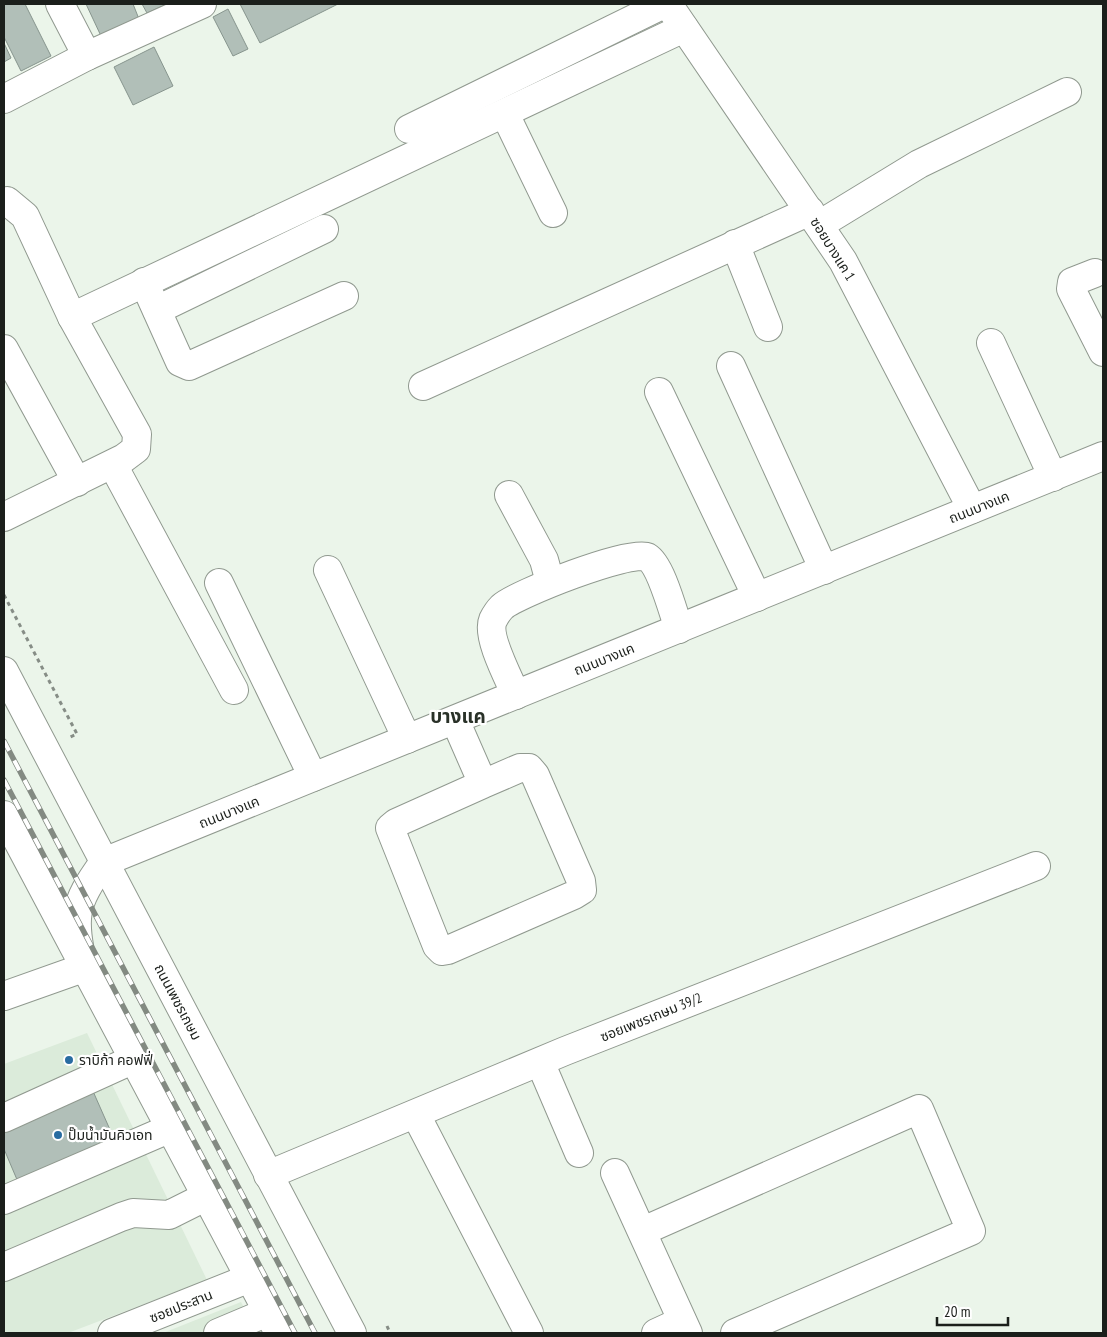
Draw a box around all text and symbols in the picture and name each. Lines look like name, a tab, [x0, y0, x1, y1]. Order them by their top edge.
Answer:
street label: ซอยบางแค 1	[806, 214, 860, 284]
street label: ถนนบางแค	[946, 487, 1012, 527]
street label: ถนนบางแค	[571, 639, 637, 679]
district label: บางแค	[430, 704, 486, 728]
street label: ถนนบางแค	[196, 792, 262, 832]
street label: ถนนเพชรเกษม	[150, 961, 206, 1043]
street label: ซอยเพชรเกษม 39/2	[597, 988, 705, 1046]
place label: ราบิก้า คอฟฟี่	[79, 1050, 153, 1069]
marker: ราบิก้า คอฟฟี่	[63, 1054, 75, 1066]
place label: ปั๊มน้ำมันคิวเอท	[68, 1125, 153, 1144]
marker: ปั๊มน้ำมันคิวเอท	[52, 1129, 64, 1141]
street label: ซอยประสาน	[147, 1285, 215, 1327]
scale bar	[937, 1294, 1008, 1326]
text: 20 m	[944, 1302, 970, 1321]

